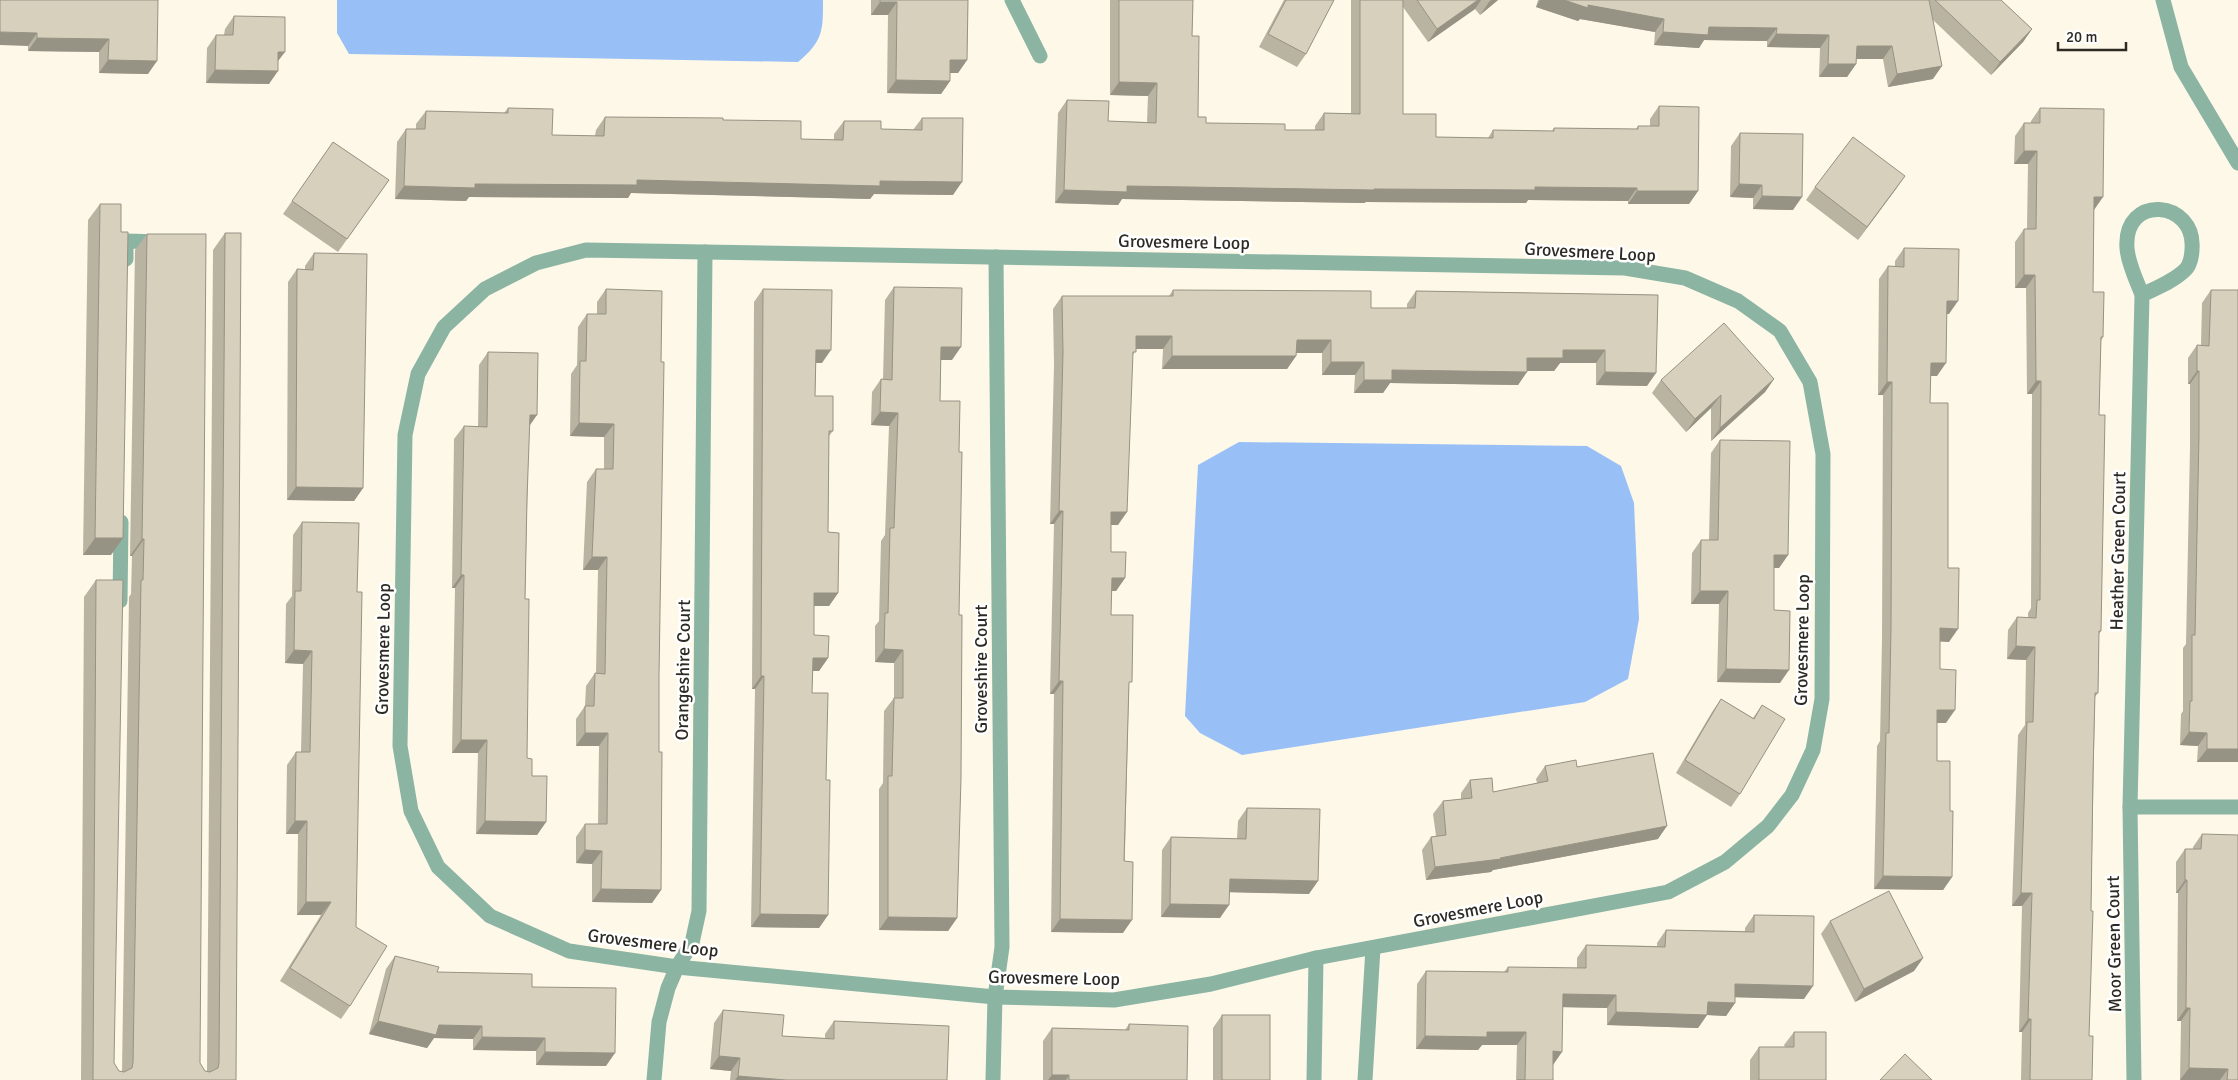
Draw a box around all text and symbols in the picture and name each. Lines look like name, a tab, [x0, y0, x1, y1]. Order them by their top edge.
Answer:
scale bar	[2058, 20, 2126, 52]
text: 20 m	[2066, 28, 2097, 46]
street label: Grovesmere Loop	[1118, 230, 1250, 254]
street label: Grovesmere Loop	[1524, 238, 1656, 266]
street label: Heather Green Court	[2106, 471, 2130, 631]
street label: Grovesmere Loop	[1790, 574, 1814, 706]
street label: Grovesmere Loop	[371, 583, 395, 715]
street label: Orangeshire Court	[671, 599, 695, 741]
street label: Groveshire Court	[970, 604, 992, 734]
street label: Moor Green Court	[2102, 875, 2126, 1013]
street label: Grovesmere Loop	[1411, 886, 1545, 932]
street label: Grovesmere Loop	[586, 924, 720, 962]
street label: Grovesmere Loop	[988, 966, 1120, 990]

